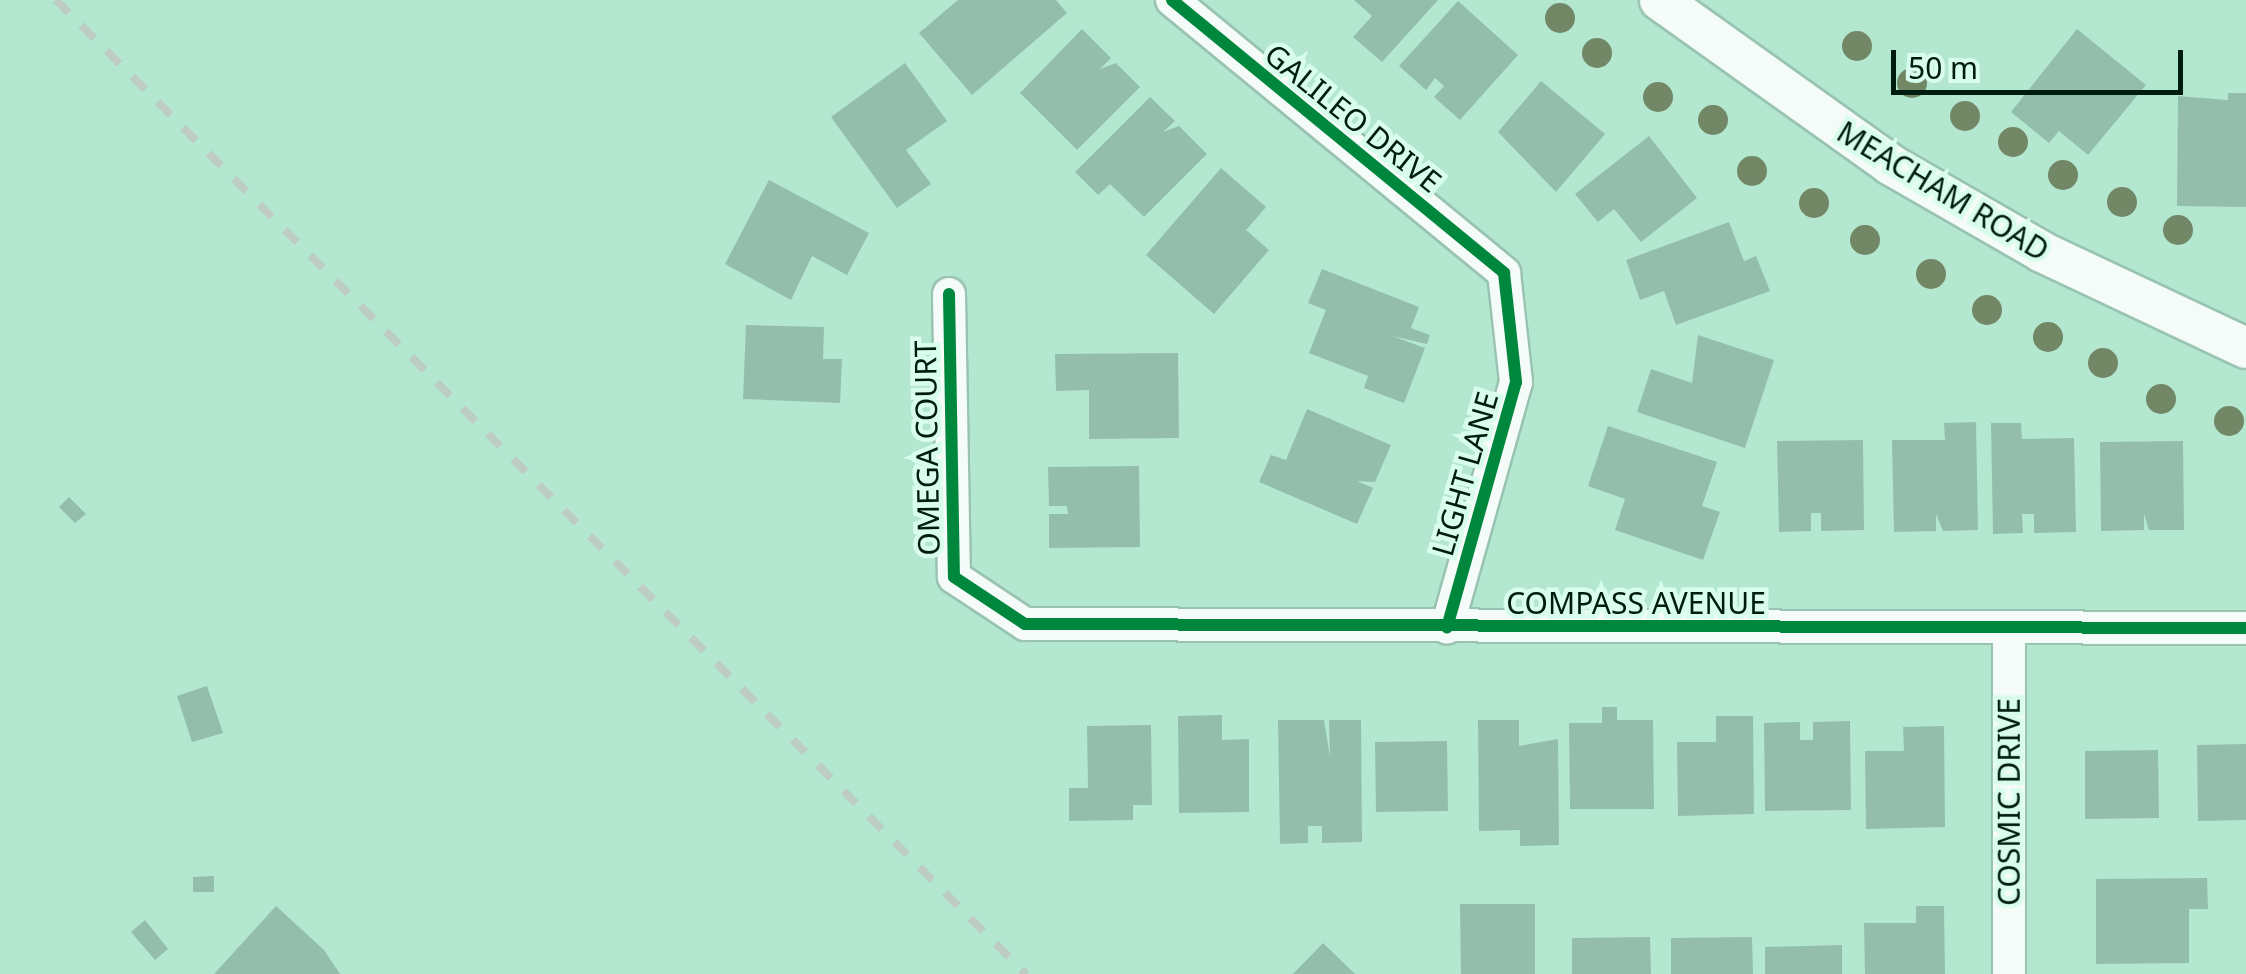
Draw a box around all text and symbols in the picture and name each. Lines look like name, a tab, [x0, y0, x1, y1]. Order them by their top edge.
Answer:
scale bar	[1896, 30, 2188, 92]
street label: GALILEO DRIVE	[1258, 36, 1448, 200]
text: 50 m	[1908, 47, 1978, 88]
street label: MEACHAM ROAD	[1831, 114, 2055, 268]
street label: OMEGA COURT	[907, 340, 947, 556]
street label: LIGHT LANE	[1424, 388, 1506, 560]
street label: COMPASS AVENUE	[1506, 585, 1766, 621]
street label: COSMIC DRIVE	[1991, 698, 2027, 906]

